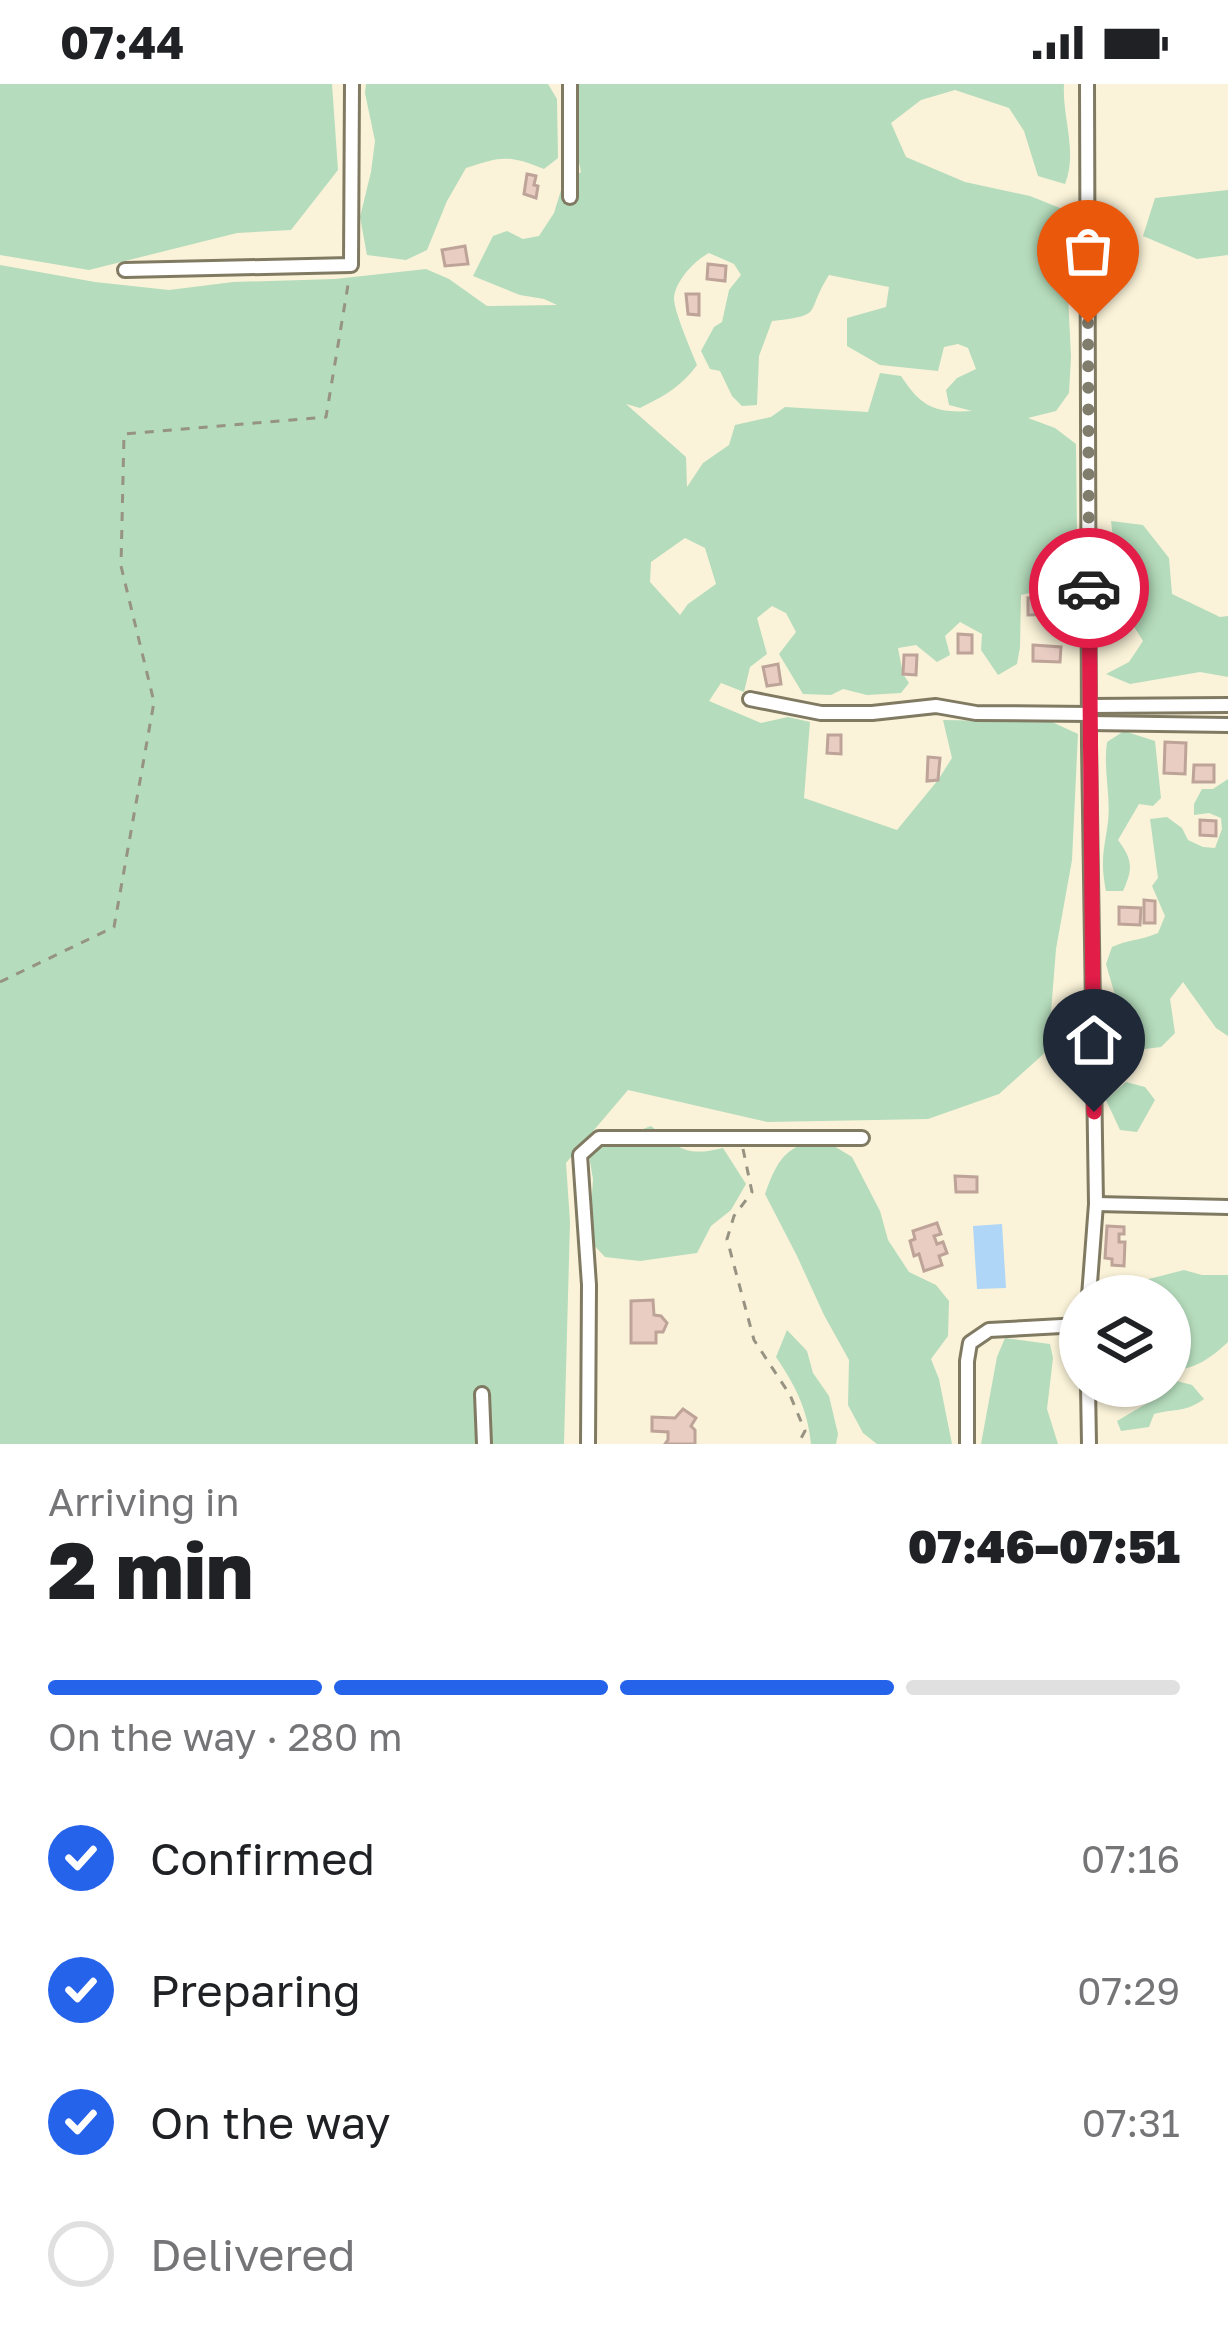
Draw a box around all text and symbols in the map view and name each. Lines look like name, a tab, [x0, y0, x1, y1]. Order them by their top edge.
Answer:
text: 07:44	[60, 15, 184, 69]
pin	[1037, 200, 1139, 323]
icon: bag	[1055, 218, 1121, 284]
courier	[1029, 528, 1149, 648]
icon: car	[1056, 555, 1122, 621]
pin	[1043, 989, 1145, 1112]
icon: home	[1061, 1007, 1127, 1073]
map controls	[1059, 1275, 1191, 1407]
button: layers	[1059, 1275, 1191, 1407]
text: Arriving in	[48, 1478, 239, 1525]
text: 07:46–07:51	[908, 1519, 1180, 1573]
text: 2 min	[48, 1523, 253, 1616]
text: On the way · 280 m	[48, 1713, 403, 1760]
icon: check	[48, 1825, 114, 1891]
text: Confirmed	[150, 1831, 375, 1885]
text: 07:16	[1081, 1835, 1180, 1882]
icon: check	[48, 1957, 114, 2023]
text: Preparing	[150, 1963, 361, 2017]
text: 07:29	[1077, 1967, 1180, 2014]
icon: check	[48, 2089, 114, 2155]
text: On the way	[150, 2095, 391, 2149]
text: 07:31	[1082, 2099, 1180, 2146]
text: Delivered	[150, 2227, 355, 2281]

